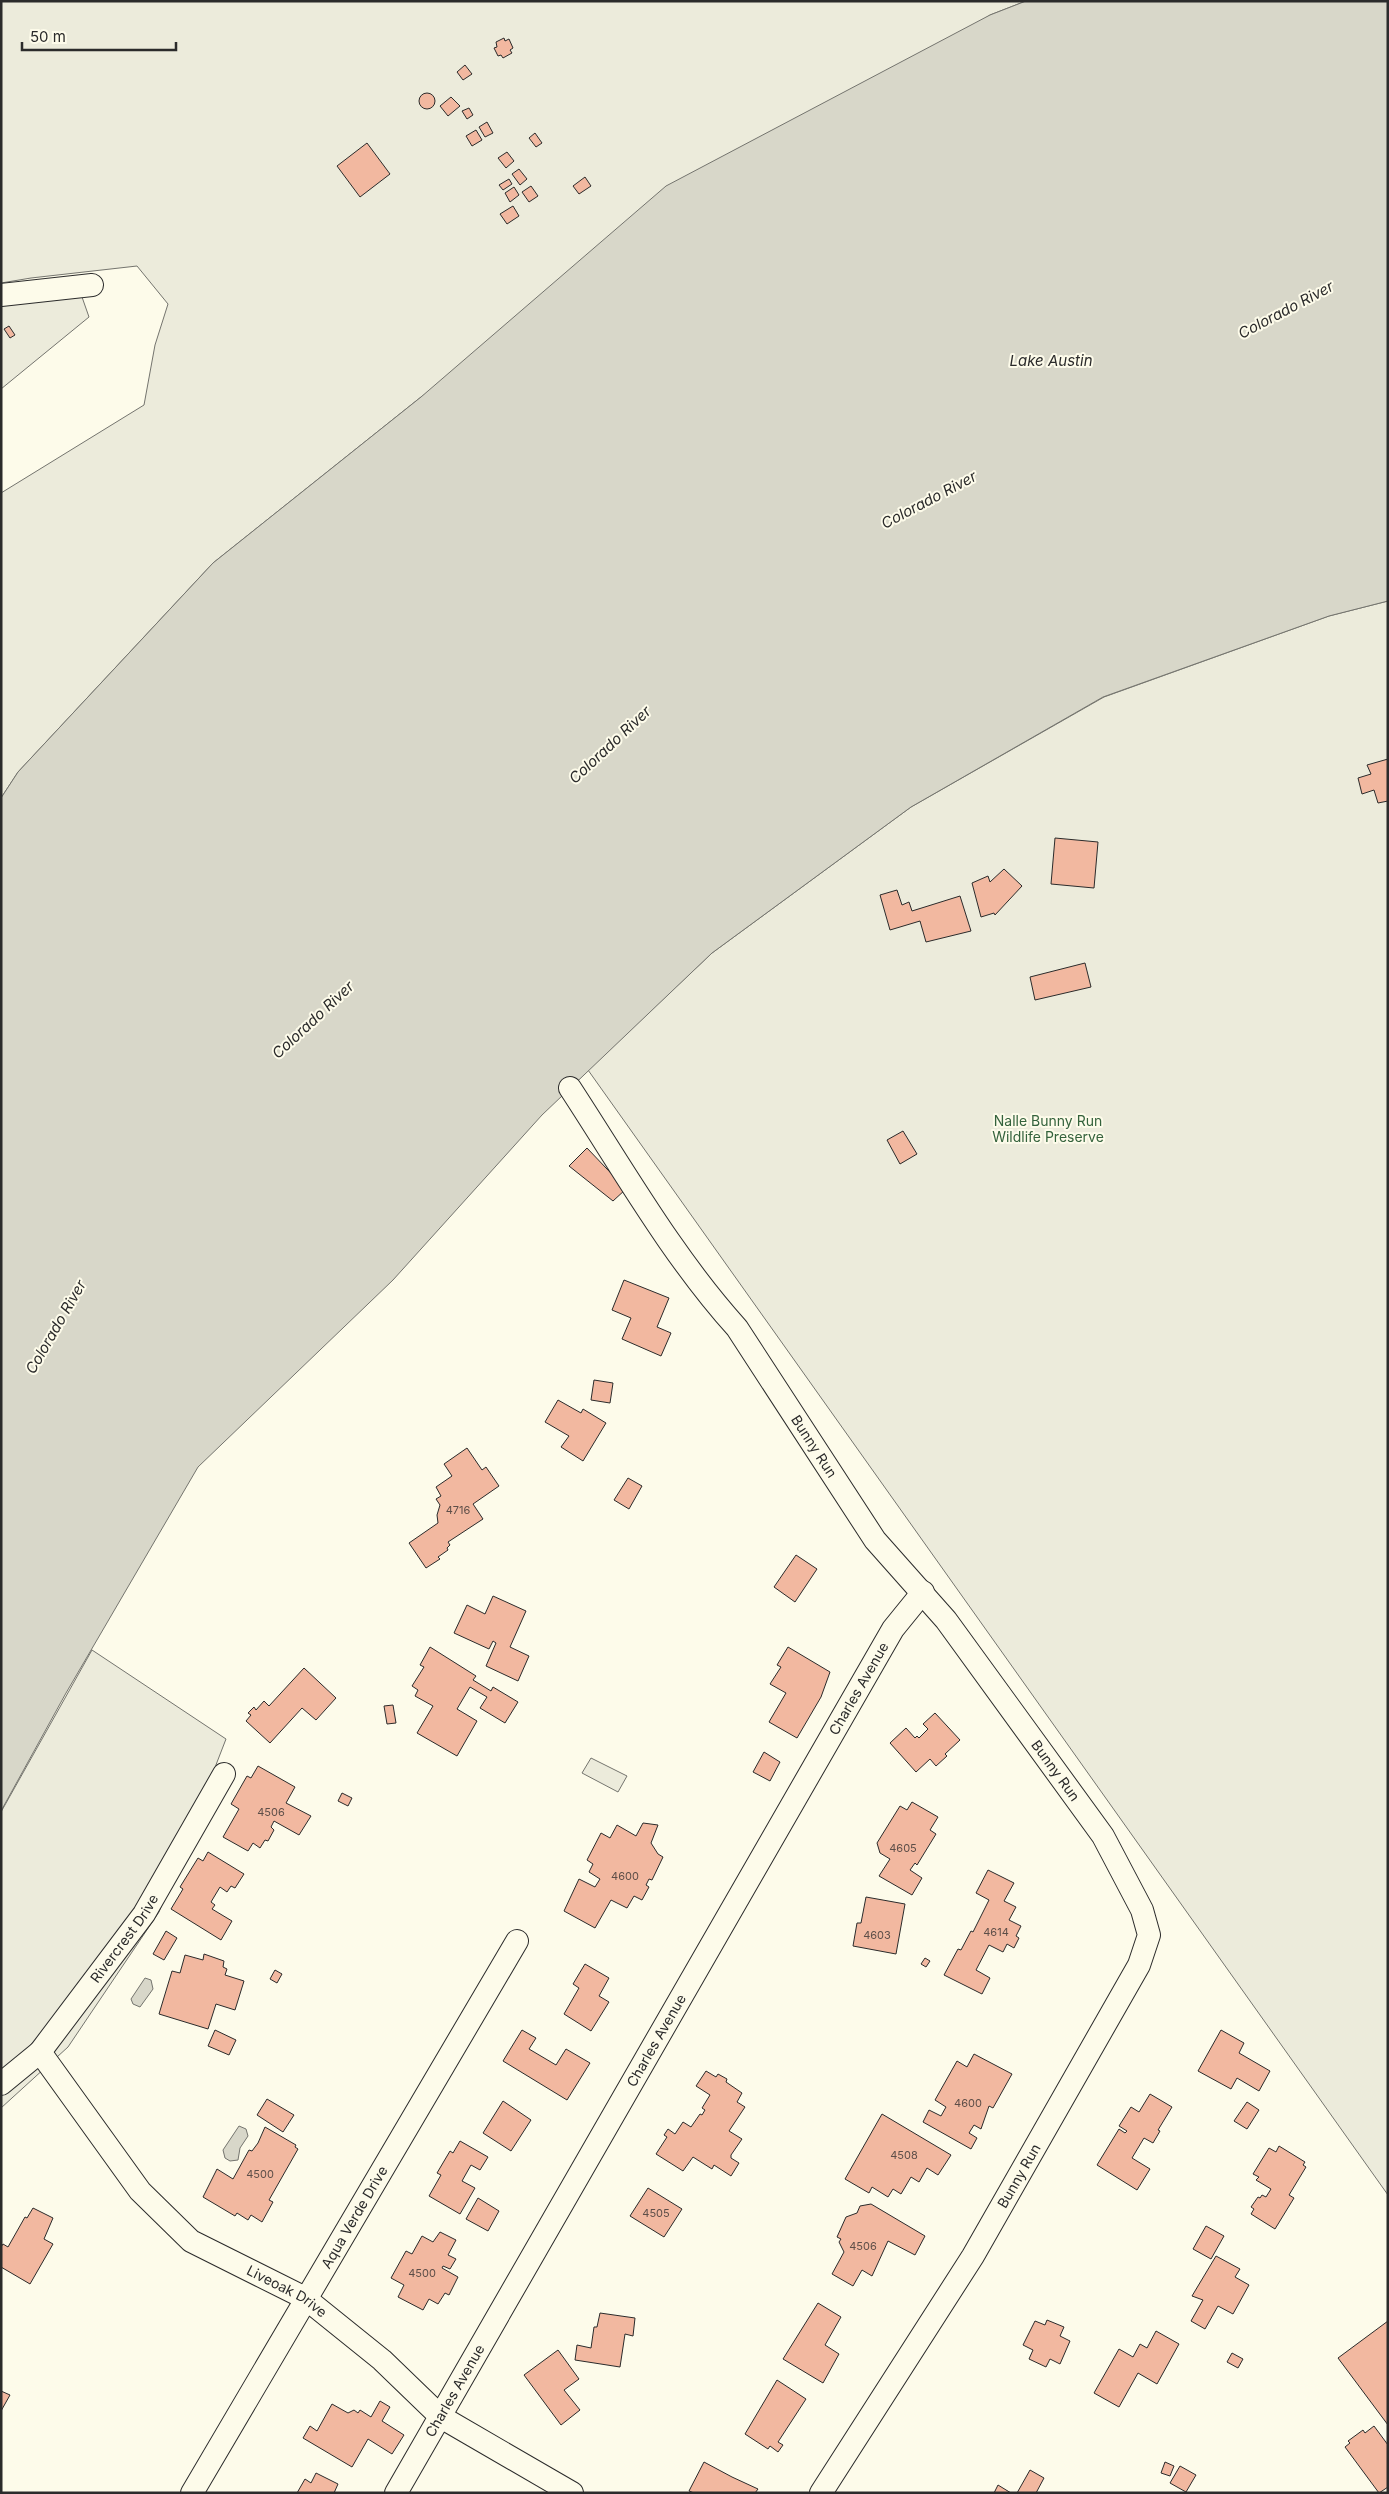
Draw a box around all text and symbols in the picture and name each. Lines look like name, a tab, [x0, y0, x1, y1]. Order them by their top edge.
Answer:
scale bar	[22, 20, 176, 52]
text: 50 m	[30, 27, 66, 46]
water label: Colorado River	[1235, 276, 1337, 343]
water label: Lake Austin	[1009, 351, 1093, 370]
water label: Colorado River	[878, 466, 980, 533]
water label: Colorado River	[565, 702, 655, 788]
water label: Colorado River	[268, 977, 358, 1063]
park label: Nalle Bunny Run Wildlife Preserve	[992, 1112, 1104, 1145]
water label: Colorado River	[21, 1276, 90, 1377]
street label: Bunny Run	[788, 1412, 841, 1481]
house number: 4716	[446, 1503, 470, 1517]
street label: Charles Avenue	[825, 1639, 892, 1738]
street label: Bunny Run	[1028, 1737, 1084, 1804]
house number: 4506	[257, 1805, 285, 1819]
house number: 4605	[889, 1841, 917, 1855]
house number: 4600	[611, 1869, 639, 1883]
street label: Rivercrest Drive	[86, 1891, 162, 1986]
house number: 4614	[983, 1925, 1009, 1939]
house number: 4603	[863, 1928, 891, 1942]
street label: Charles Avenue	[623, 1991, 689, 2090]
house number: 4600	[954, 2096, 982, 2110]
street label: Bunny Run	[993, 2141, 1044, 2211]
house number: 4508	[890, 2148, 918, 2162]
street label: Aqua Verde Drive	[317, 2163, 391, 2271]
house number: 4500	[246, 2167, 274, 2181]
house number: 4505	[642, 2206, 670, 2220]
house number: 4506	[849, 2239, 877, 2253]
street label: Liveoak Drive	[244, 2261, 331, 2320]
house number: 4500	[408, 2266, 436, 2280]
street label: Charles Avenue	[421, 2341, 488, 2440]

